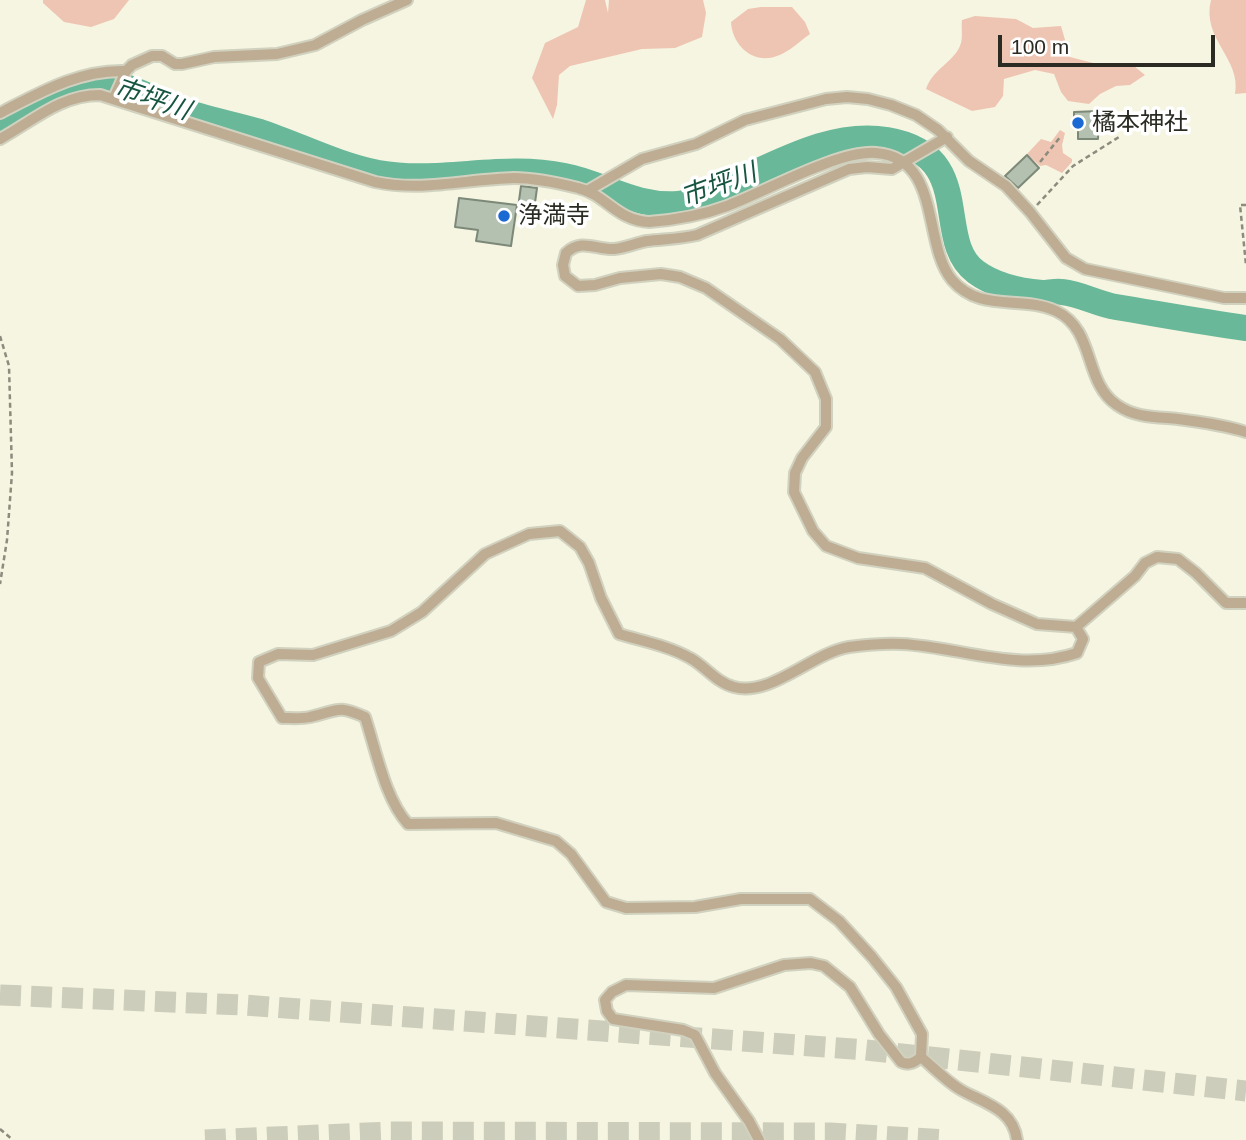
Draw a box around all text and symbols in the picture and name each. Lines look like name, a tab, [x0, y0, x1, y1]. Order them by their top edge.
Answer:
scale bar	[1001, 21, 1218, 65]
text: 100 m	[1011, 35, 1069, 58]
water label: 市坪川	[110, 73, 194, 127]
place label: 橘本神社	[1092, 109, 1188, 137]
marker: 橘本神社	[1070, 115, 1086, 131]
water label: 市坪川	[677, 158, 761, 214]
place label: 浄満寺	[518, 202, 590, 230]
marker: 浄満寺	[496, 208, 512, 224]

